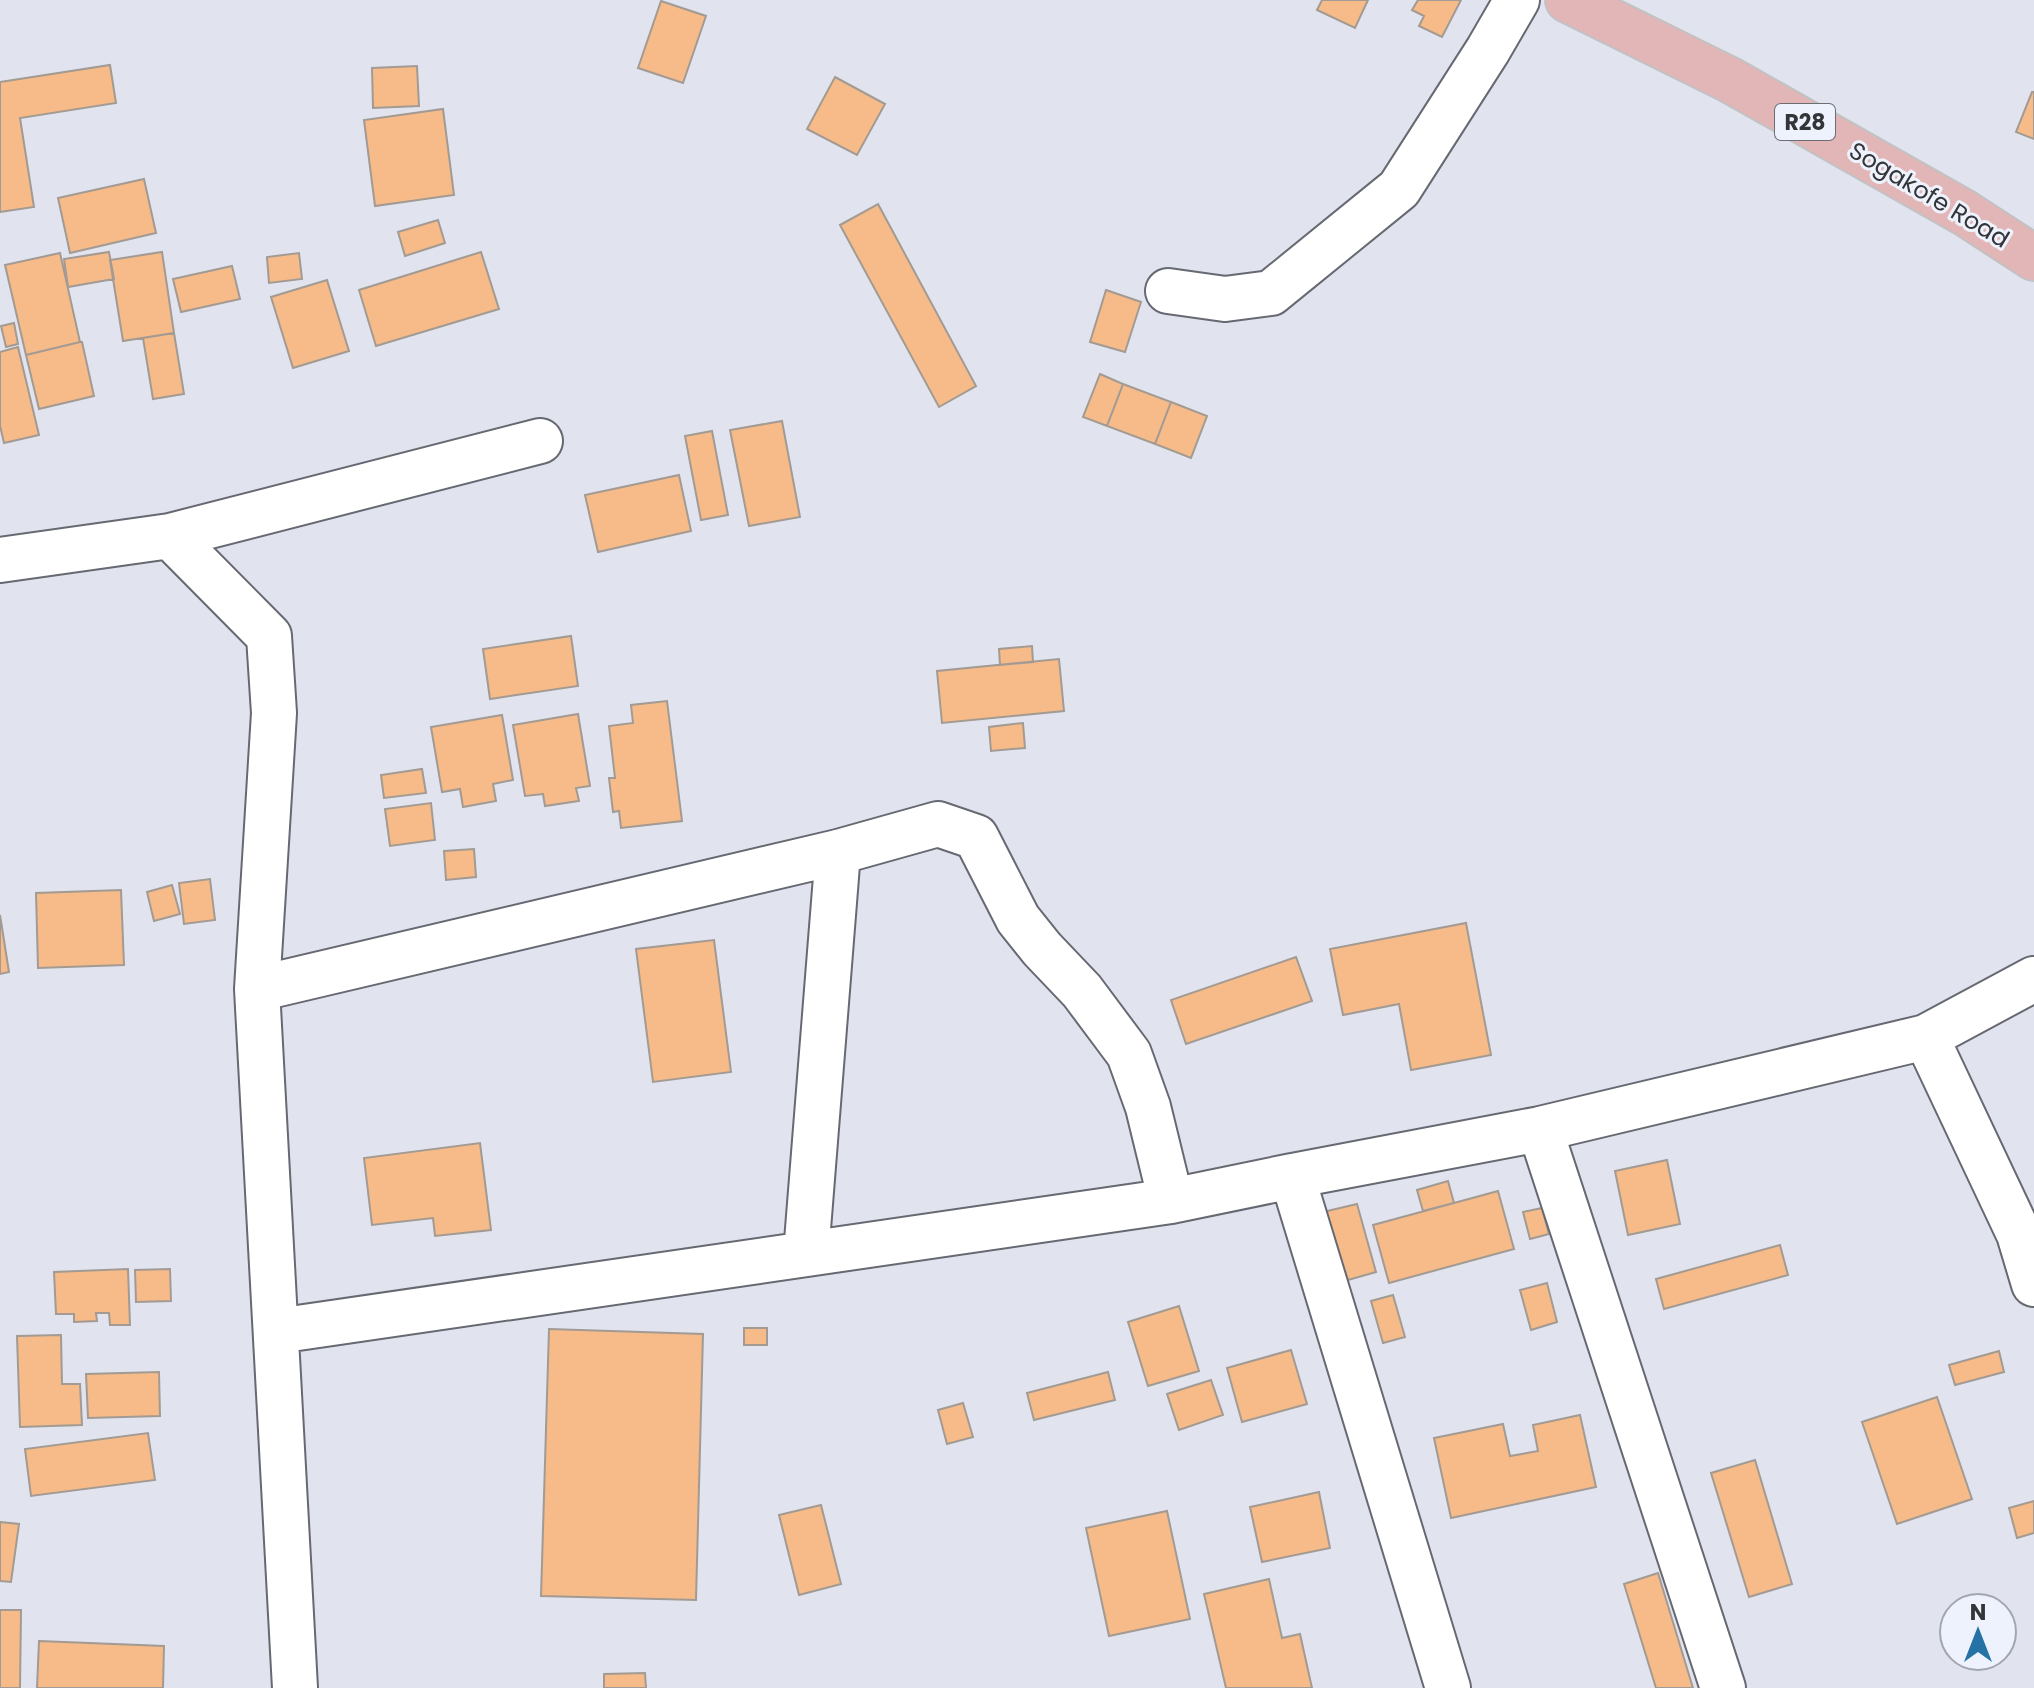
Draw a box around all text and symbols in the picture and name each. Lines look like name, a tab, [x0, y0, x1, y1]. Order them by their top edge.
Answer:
road number: R28	[1775, 104, 1835, 140]
street label: Sogakofe Road	[1843, 134, 2015, 255]
north arrow	[1938, 1592, 2018, 1672]
text: N	[1970, 1597, 1986, 1628]

